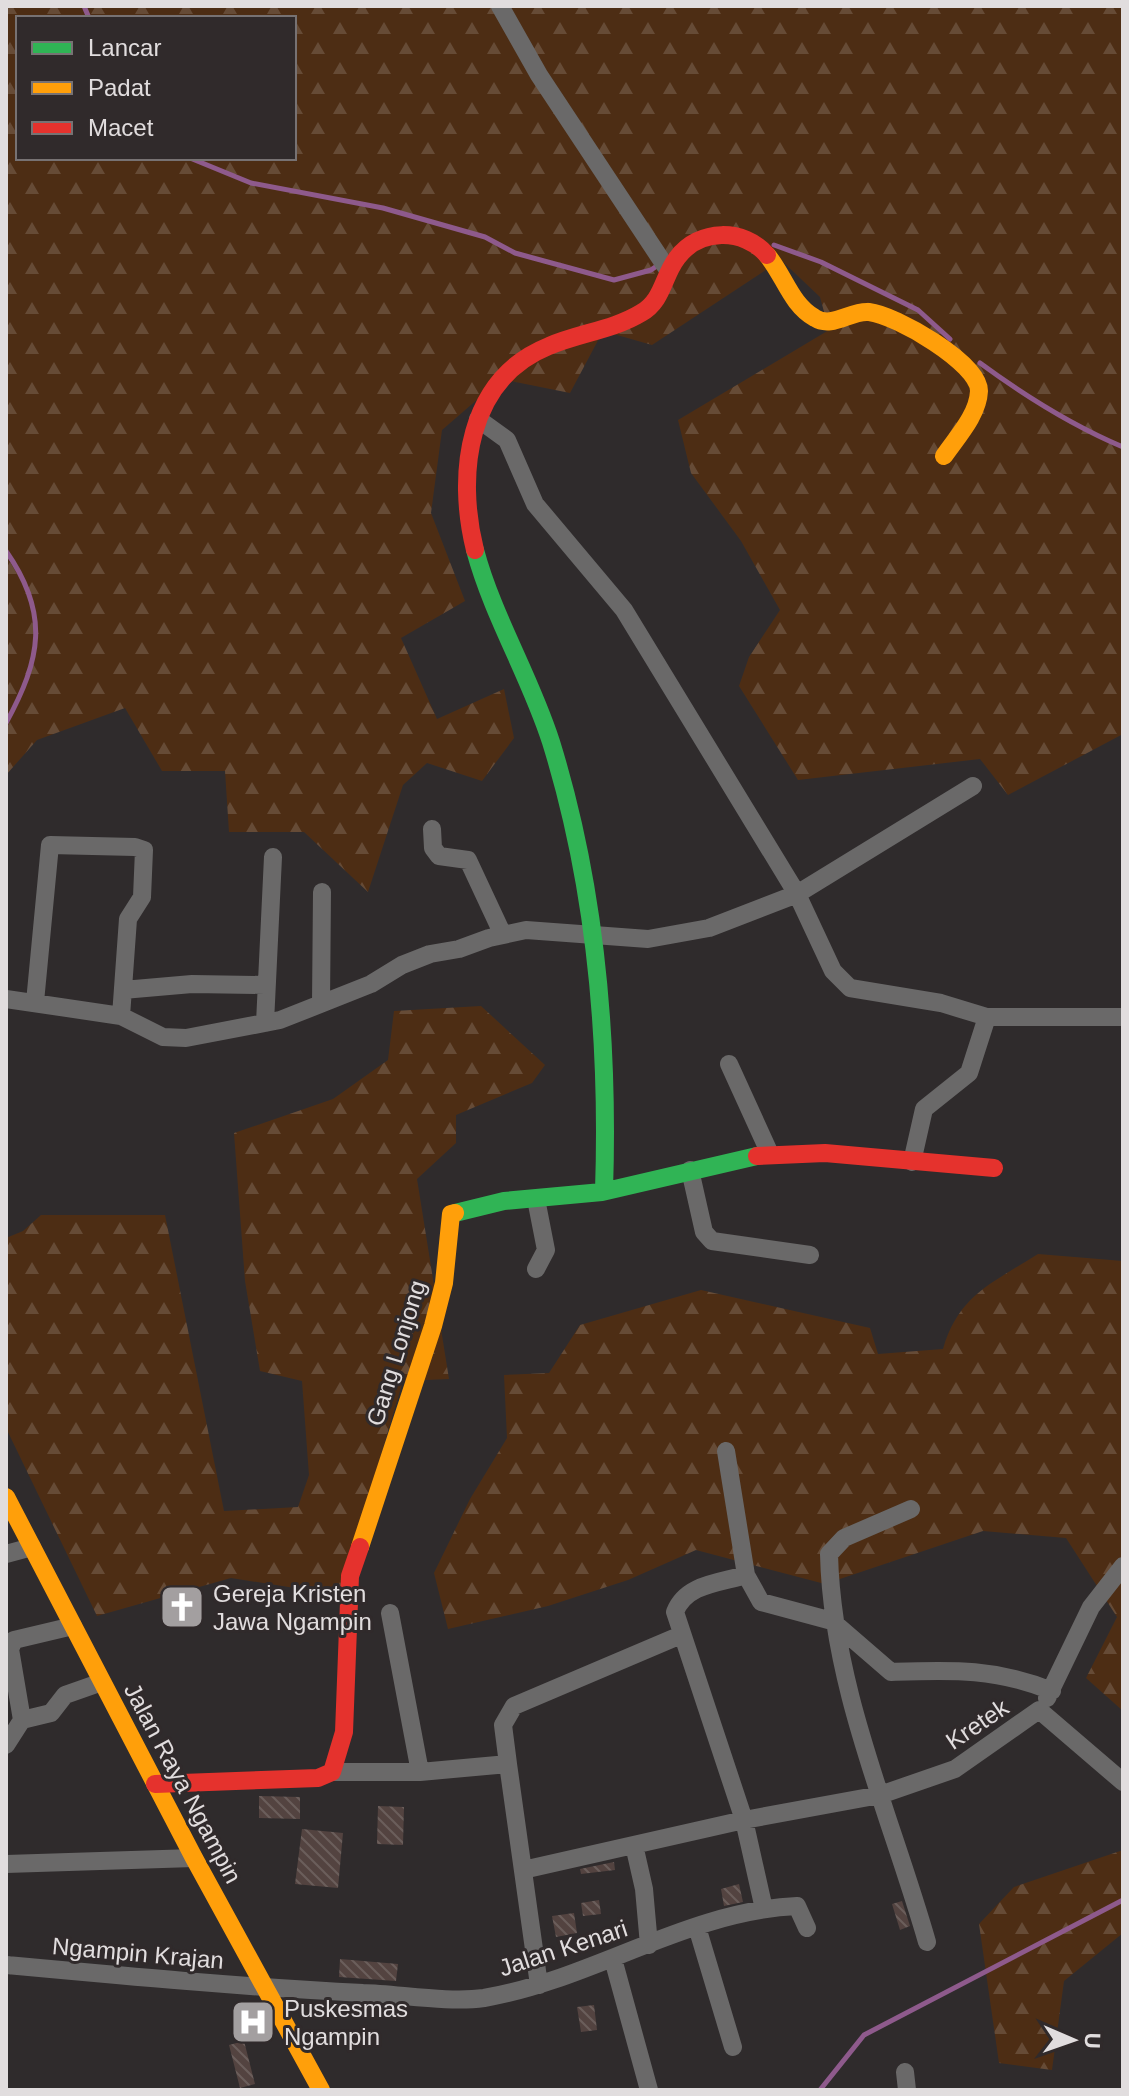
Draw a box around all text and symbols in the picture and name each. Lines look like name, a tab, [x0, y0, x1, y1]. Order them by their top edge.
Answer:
legend	[16, 16, 296, 160]
text: Lancar	[88, 34, 161, 61]
text: Padat	[88, 74, 151, 101]
text: Macet	[88, 114, 154, 141]
street label: Gang Lonjong	[361, 1277, 431, 1429]
place label: Gereja Kristen Jawa Ngampin	[213, 1580, 372, 1635]
church icon: Gereja Kristen Jawa Ngampin	[158, 1583, 206, 1631]
street label: Jalan Raya Ngampin	[119, 1678, 247, 1888]
street label: Kretek	[941, 1693, 1014, 1755]
street label: Jalan Kenari	[495, 1915, 631, 1981]
street label: Ngampin Krajan	[51, 1932, 225, 1974]
place label: Puskesmas Ngampin	[284, 1995, 408, 2050]
hospital icon: Puskesmas Ngampin	[229, 1998, 277, 2046]
north arrow	[1033, 2000, 1113, 2080]
text: U	[1080, 2032, 1105, 2049]

